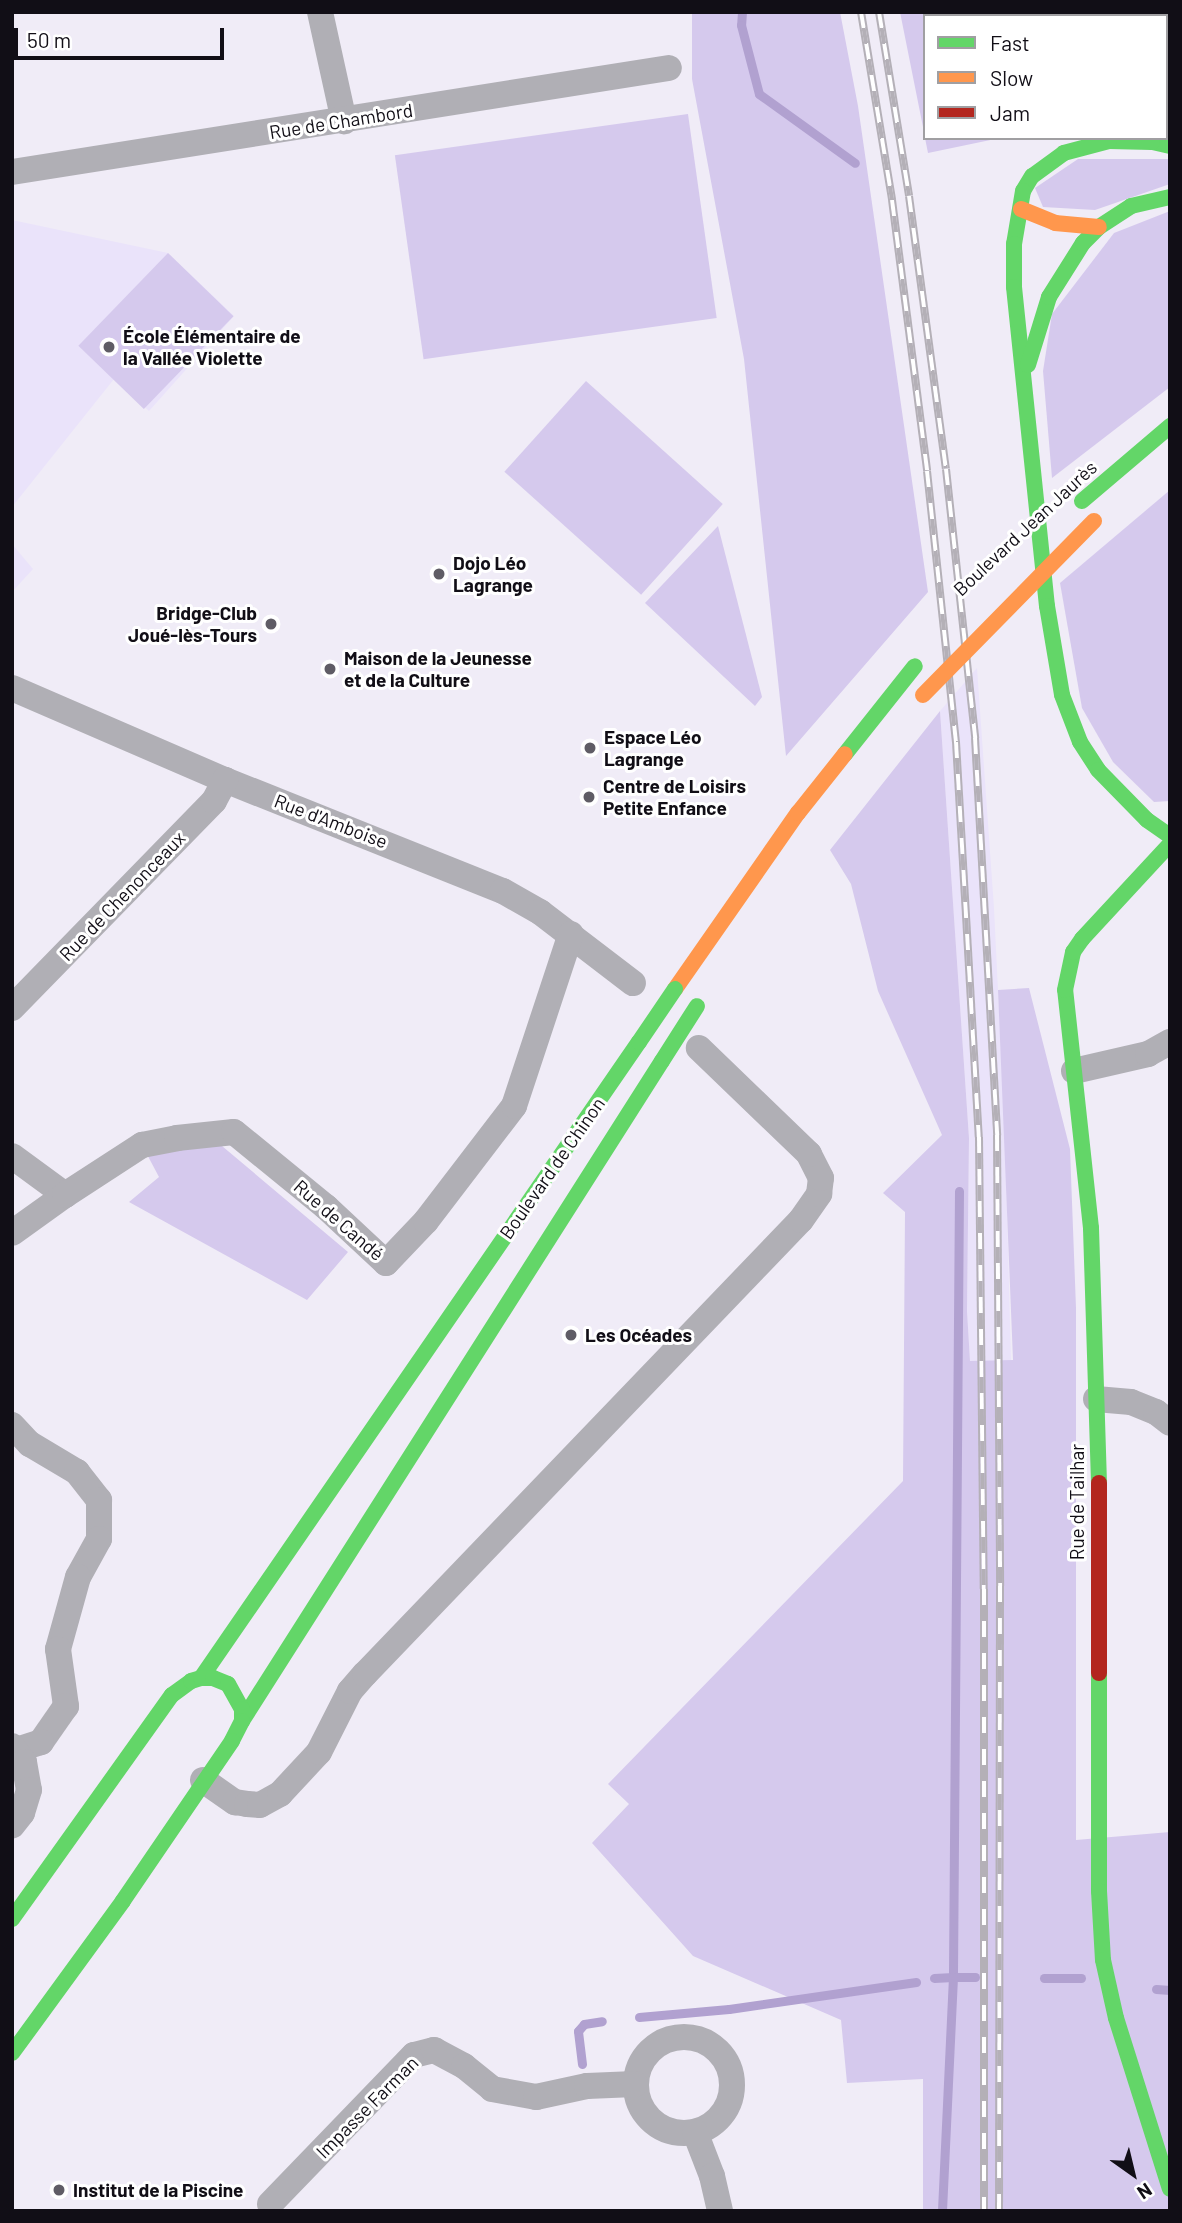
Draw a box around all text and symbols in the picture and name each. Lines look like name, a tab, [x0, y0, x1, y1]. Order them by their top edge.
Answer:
scale bar	[18, 14, 228, 58]
legend	[923, 14, 1168, 140]
text: 50 m	[27, 27, 71, 52]
text: Fast	[990, 30, 1030, 55]
text: Slow	[990, 65, 1033, 90]
street label: Rue de Chambord	[268, 98, 414, 144]
text: Jam	[990, 100, 1030, 125]
place label: École Élémentaire de la Vallée Violette	[123, 325, 301, 369]
marker: École Élémentaire de la Vallée Violette	[101, 339, 117, 355]
street label: Boulevard Jean Jaurès	[949, 456, 1101, 600]
place label: Dojo Léo Lagrange	[453, 552, 533, 596]
marker: Dojo Léo Lagrange	[431, 566, 447, 582]
place label: Bridge-Club Joué-lès-Tours	[128, 602, 257, 646]
marker: Bridge-Club Joué-lès-Tours	[263, 616, 279, 632]
place label: Maison de la Jeunesse et de la Culture	[344, 647, 532, 691]
marker: Maison de la Jeunesse et de la Culture	[322, 661, 338, 677]
place label: Espace Léo Lagrange	[604, 726, 702, 770]
marker: Espace Léo Lagrange	[582, 740, 598, 756]
place label: Centre de Loisirs Petite Enfance	[603, 775, 746, 819]
street label: Rue d'Amboise	[271, 789, 391, 853]
marker: Centre de Loisirs Petite Enfance	[581, 789, 597, 805]
street label: Rue de Chenonceaux	[54, 827, 190, 965]
street label: Boulevard de Chinon	[495, 1093, 609, 1243]
street label: Rue de Candé	[289, 1175, 389, 1265]
place label: Les Océades	[585, 1324, 692, 1346]
marker: Les Océades	[563, 1327, 579, 1343]
street label: Rue de Tailhar	[1066, 1444, 1088, 1560]
street label: Impasse Farman	[311, 2051, 423, 2163]
north arrow	[1098, 2139, 1168, 2209]
place label: Institut de la Piscine	[73, 2179, 243, 2201]
text: N	[1133, 2179, 1157, 2205]
marker: Institut de la Piscine	[51, 2182, 67, 2198]

